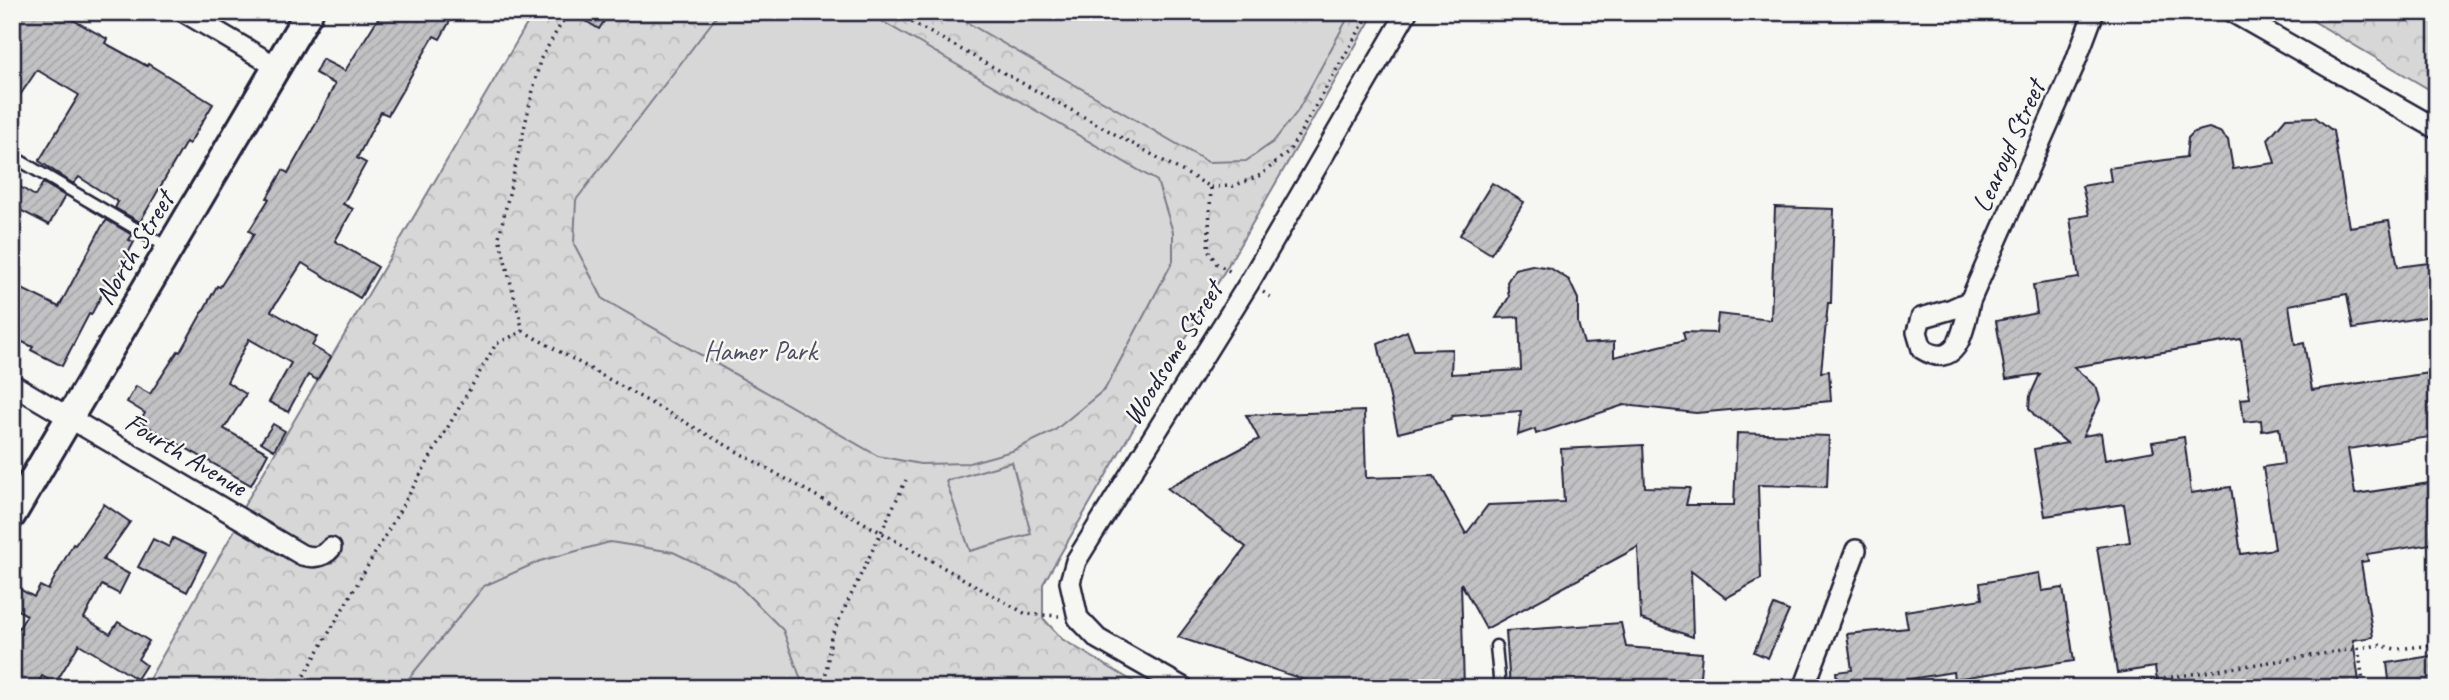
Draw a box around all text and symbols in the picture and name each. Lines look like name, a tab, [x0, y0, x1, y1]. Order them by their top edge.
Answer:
street label: Learoyd Street	[1963, 71, 2054, 217]
street label: North Street	[87, 182, 183, 311]
street label: Woodsome Street	[1114, 271, 1232, 431]
park label: Hamer Park	[703, 333, 819, 368]
street label: Fourth Avenue	[119, 404, 255, 505]

